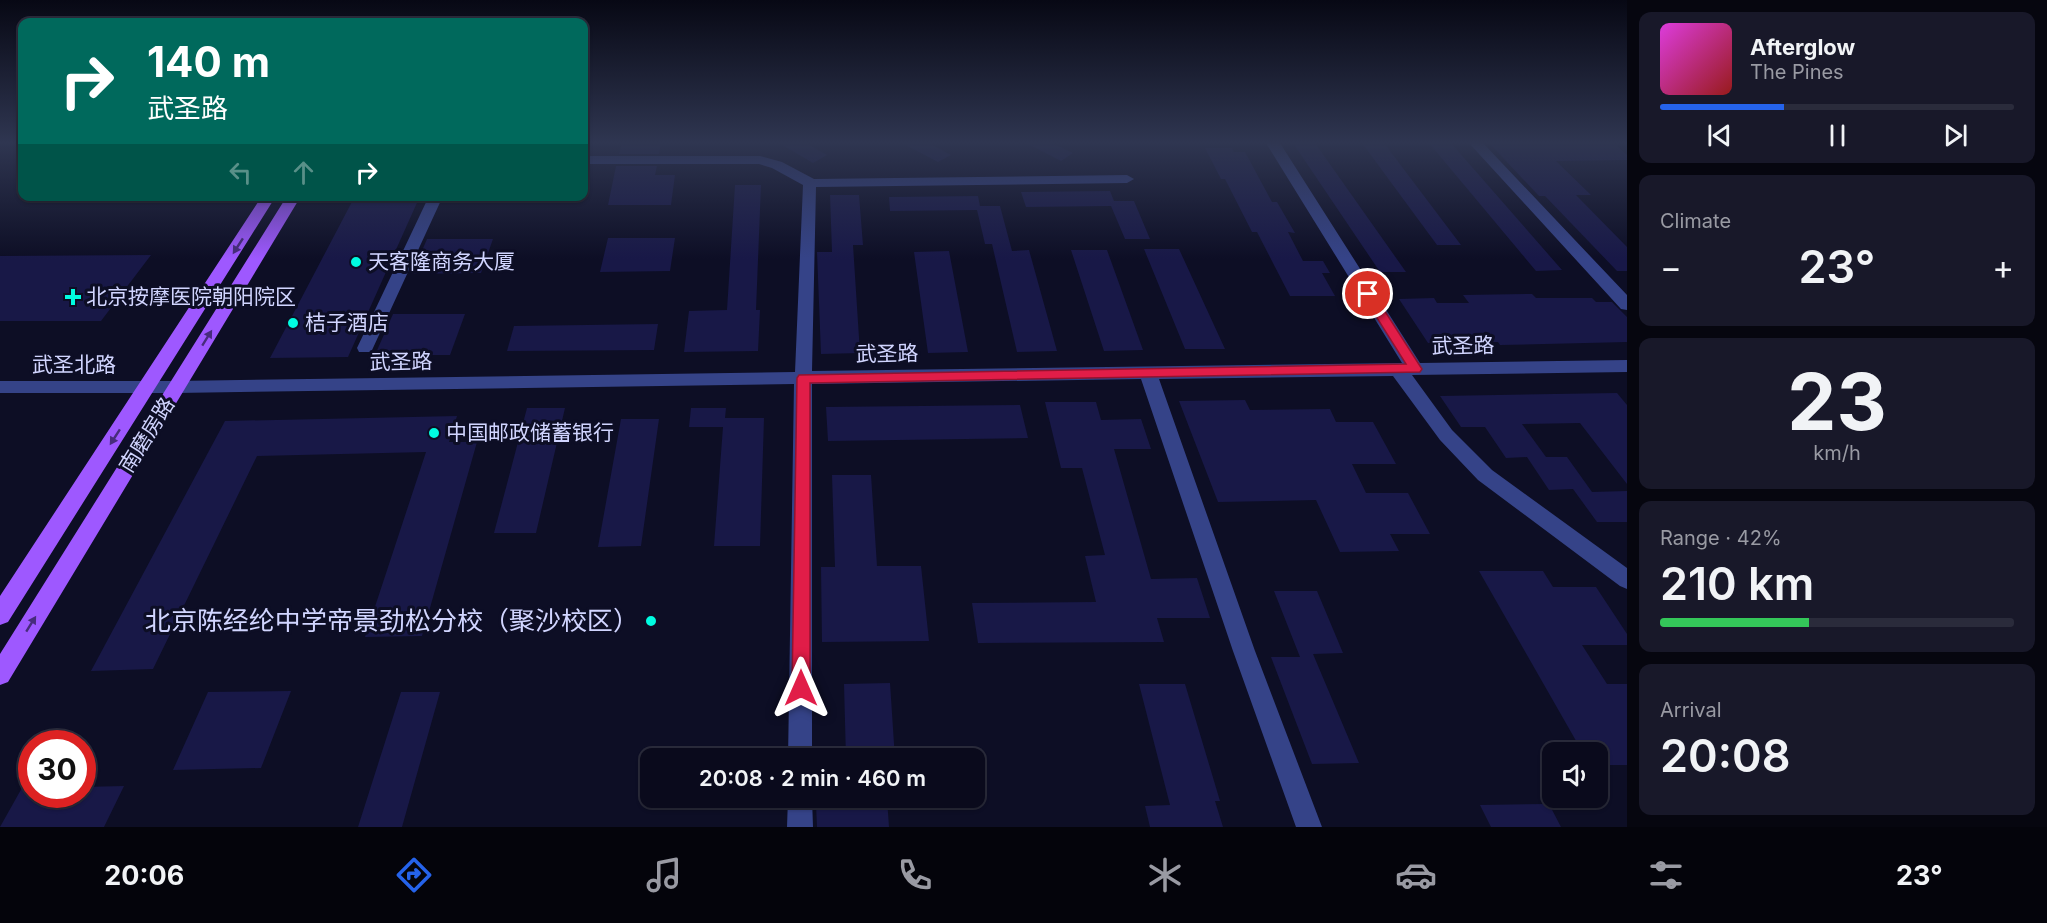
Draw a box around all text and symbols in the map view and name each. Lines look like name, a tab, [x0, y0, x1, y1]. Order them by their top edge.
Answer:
text: Afterglow	[1750, 34, 1855, 60]
text: 140 m	[147, 36, 270, 87]
icon: right	[48, 42, 126, 120]
text: The Pines	[1750, 60, 1844, 84]
text: 武圣路	[147, 92, 228, 125]
icon: previous	[1703, 119, 1736, 152]
icon: pause	[1821, 119, 1854, 152]
icon: next	[1939, 119, 1972, 152]
icon: left	[224, 156, 257, 189]
icon: ahead	[287, 156, 320, 189]
icon: right	[350, 156, 383, 189]
text: Climate	[1660, 209, 1731, 233]
one-way arrow	[232, 238, 243, 254]
text: 23°	[1799, 239, 1875, 294]
text: −	[1660, 247, 1682, 287]
text: +	[1992, 247, 2014, 287]
place label: 天客隆商务大厦	[368, 249, 515, 274]
marker: 天客隆商务大厦	[349, 255, 363, 269]
pin	[1342, 268, 1393, 319]
icon: arrive	[1351, 277, 1384, 310]
place label: 北京按摩医院朝阳院区	[86, 284, 296, 309]
marker: 北京按摩医院朝阳院区	[64, 288, 82, 306]
place label: 桔子酒店	[305, 310, 389, 335]
marker: 桔子酒店	[286, 316, 300, 330]
one-way arrow	[201, 330, 212, 346]
street label: 武圣路	[1431, 332, 1495, 359]
street label: 武圣路	[855, 340, 919, 367]
street label: 武圣路	[369, 348, 433, 375]
street label: 武圣北路	[32, 352, 116, 377]
text: 23	[1787, 354, 1887, 449]
street label: 南磨房路	[114, 392, 179, 477]
place label: 中国邮政储蓄银行	[446, 420, 614, 445]
marker: 中国邮政储蓄银行	[427, 426, 441, 440]
one-way arrow	[110, 429, 121, 445]
text: km/h	[1813, 441, 1861, 465]
text: Range · 42%	[1660, 526, 1782, 550]
text: 210 km	[1660, 556, 1814, 611]
place label: 北京陈经纶中学帝景劲松分校（聚沙校区）	[145, 605, 639, 636]
marker: 北京陈经纶中学帝景劲松分校（聚沙校区）	[644, 614, 658, 628]
one-way arrow	[25, 616, 36, 632]
position arrow	[769, 656, 833, 720]
text: Arrival	[1660, 698, 1722, 722]
text: 20:08	[1660, 728, 1791, 783]
speed limit sign: 30	[18, 730, 96, 808]
map controls	[1542, 742, 1608, 808]
button: sound	[1542, 742, 1608, 808]
text: 20:08 · 2 min · 460 m	[699, 765, 926, 791]
icon: directions	[393, 854, 435, 896]
icon: music	[643, 854, 685, 896]
icon: phone	[894, 854, 936, 896]
icon: climate	[1144, 854, 1186, 896]
icon: car	[1395, 854, 1437, 896]
icon: filters	[1645, 854, 1687, 896]
text: 20:06	[104, 859, 184, 892]
text: 23°	[1896, 859, 1943, 892]

